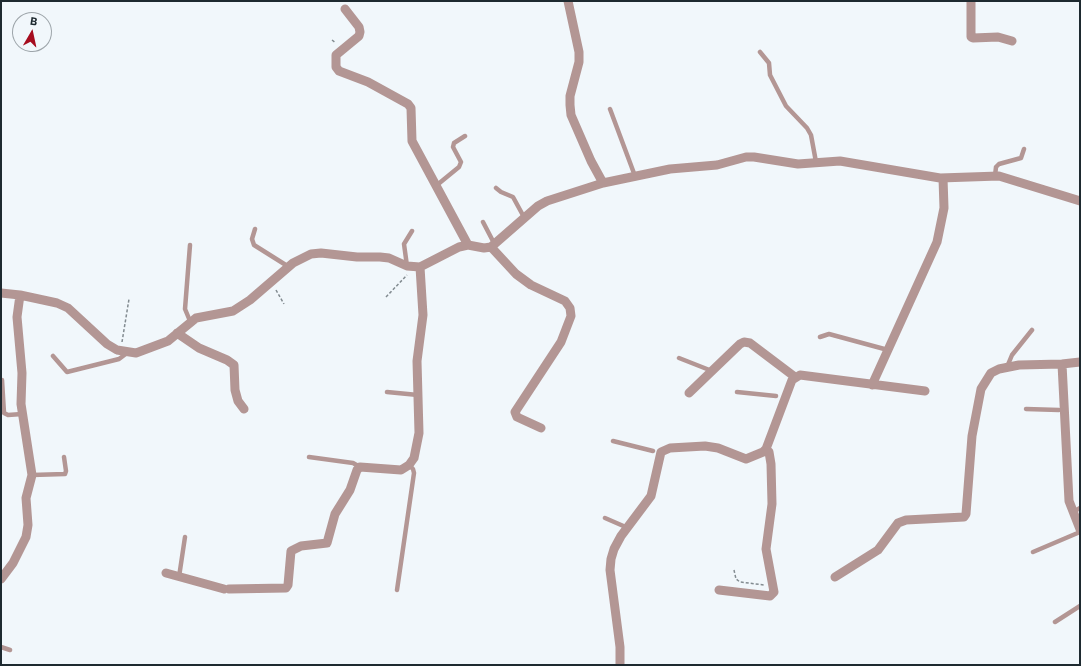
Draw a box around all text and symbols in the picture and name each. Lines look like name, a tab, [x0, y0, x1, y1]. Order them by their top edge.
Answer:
north arrow	[12, 12, 52, 52]
text: B	[29, 14, 38, 29]

